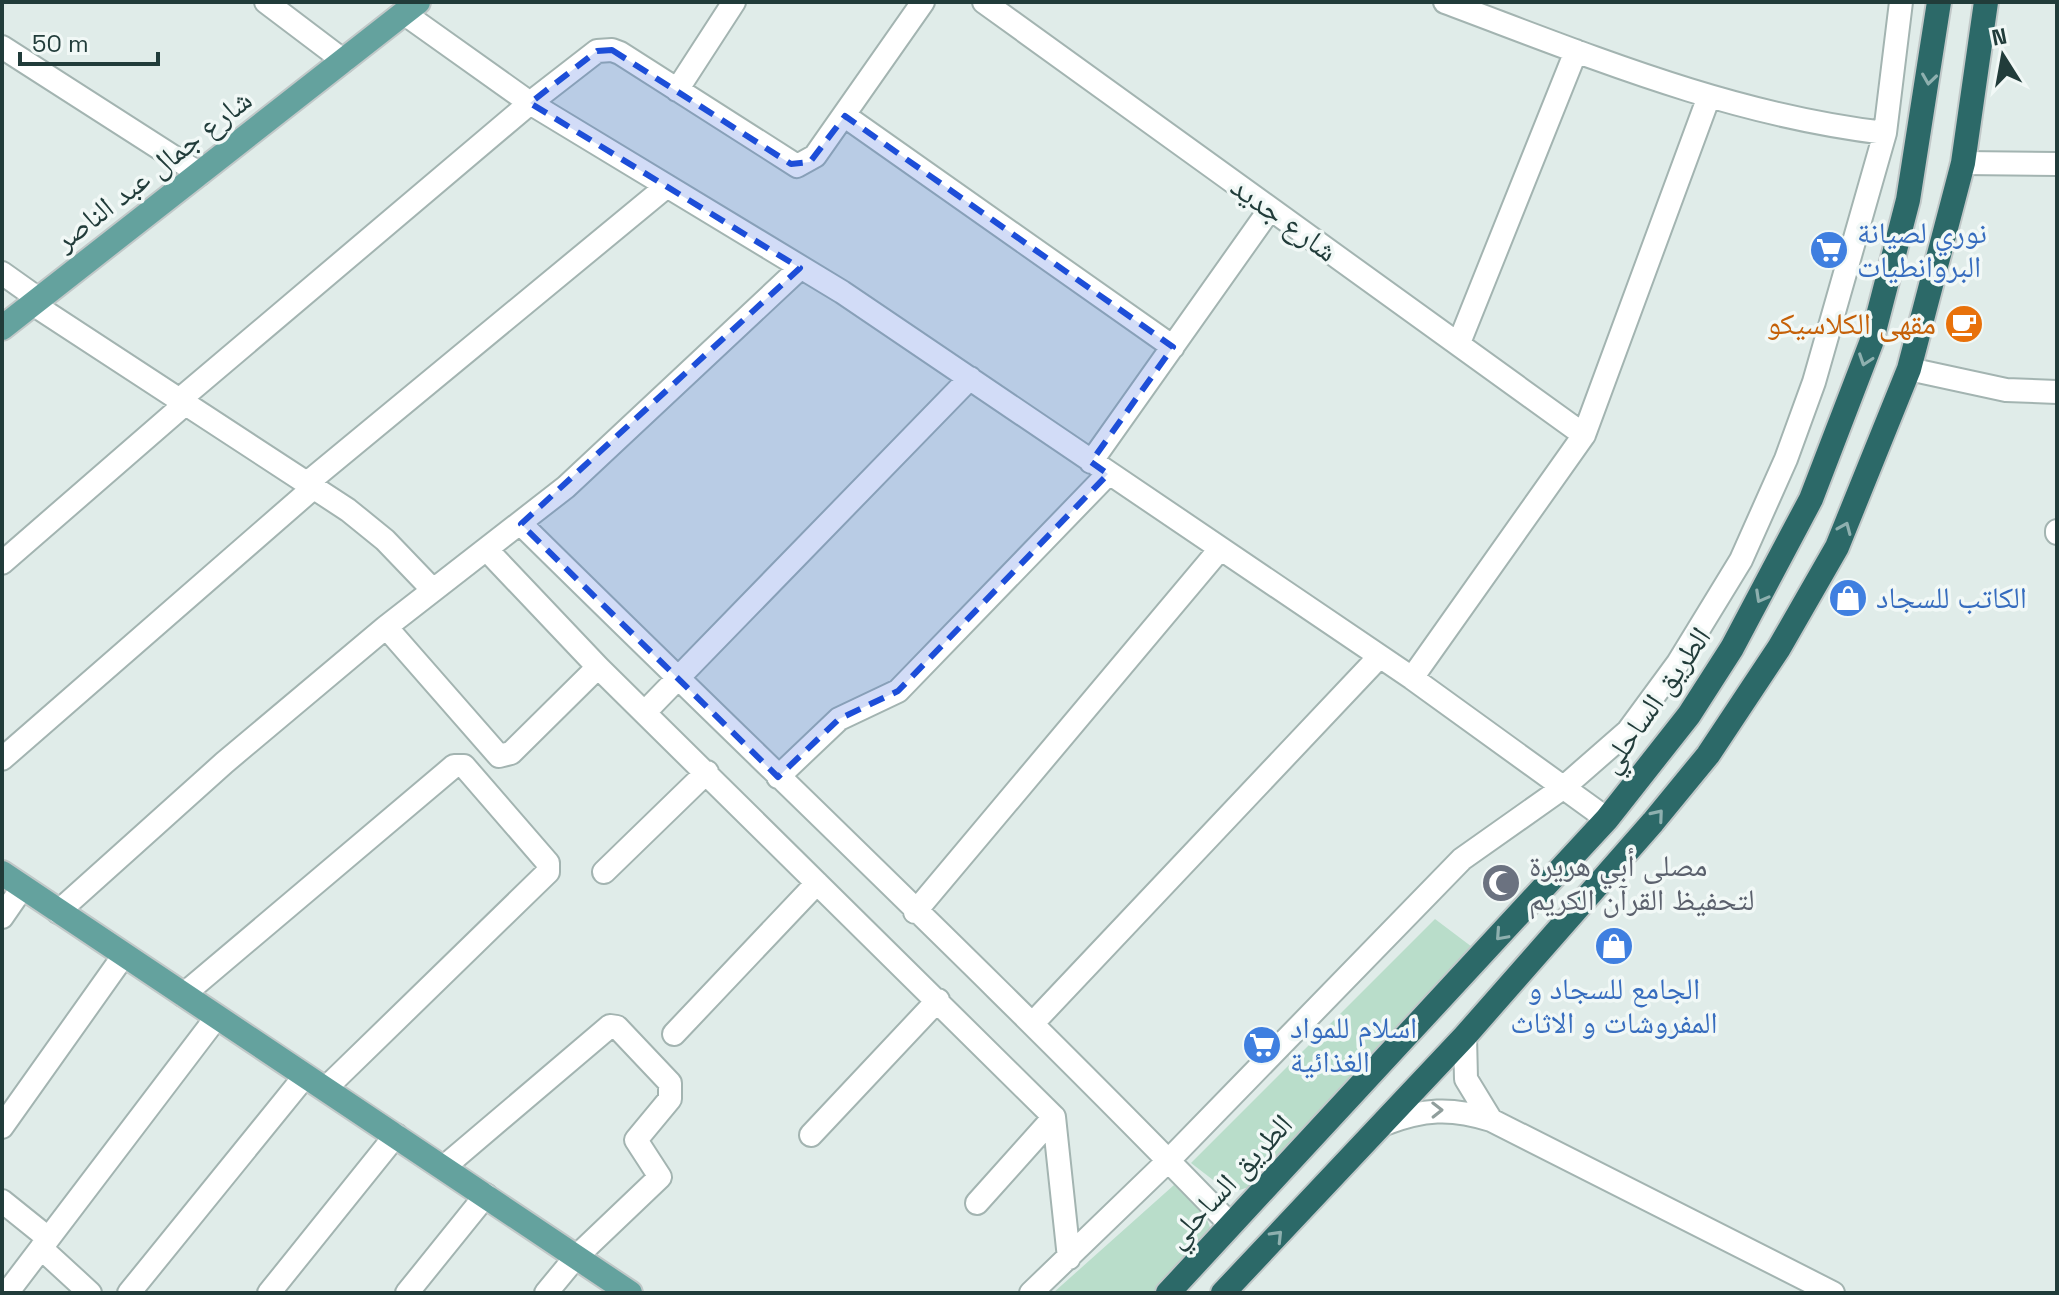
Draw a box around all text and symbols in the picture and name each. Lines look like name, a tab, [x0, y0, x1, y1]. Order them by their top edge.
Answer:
scale bar	[20, 16, 158, 66]
north arrow	[1963, 16, 2043, 96]
text: N	[1989, 21, 2009, 52]
text: 50 m	[32, 28, 89, 59]
one-way arrow	[1921, 72, 1938, 86]
street label: شارع جمال عبد الناصر	[45, 80, 260, 260]
street label: شارع جديد	[1223, 167, 1345, 270]
place label: نوري لصيانة البروانطيات	[1857, 213, 1987, 286]
supermarket icon: نوري لصيانة البروانطيات	[1808, 229, 1850, 271]
cafe icon: مقهى الكلاسيكو	[1943, 303, 1985, 345]
place label: مقهى الكلاسيكو	[1767, 304, 1936, 343]
one-way arrow	[1858, 352, 1874, 366]
one-way arrow	[1835, 522, 1851, 536]
shop icon: الكاتب للسجاد	[1827, 577, 1869, 619]
place label: الكاتب للسجاد	[1876, 578, 2027, 617]
one-way arrow	[1755, 589, 1771, 603]
street label: الطريق الساحلي	[1590, 619, 1723, 783]
one-way arrow	[1648, 810, 1663, 825]
place label: مصلى أبي هريرة لتحفيظ القرآن الكريم	[1529, 846, 1755, 920]
mosque icon: مصلى أبي هريرة لتحفيظ القرآن الكريم	[1480, 862, 1522, 904]
shop icon: الجامع للسجاد و المفروشات و الاثاث	[1593, 925, 1635, 967]
one-way arrow	[1496, 926, 1510, 941]
place label: الجامع للسجاد و المفروشات و الاثاث	[1510, 969, 1718, 1042]
place label: اسلام للمواد الغذائية	[1290, 1008, 1417, 1081]
supermarket icon: اسلام للمواد الغذائية	[1241, 1024, 1283, 1066]
one-way arrow	[1431, 1102, 1444, 1119]
street label: الطريق الساحلي	[1156, 1105, 1304, 1259]
one-way arrow	[1268, 1231, 1282, 1246]

